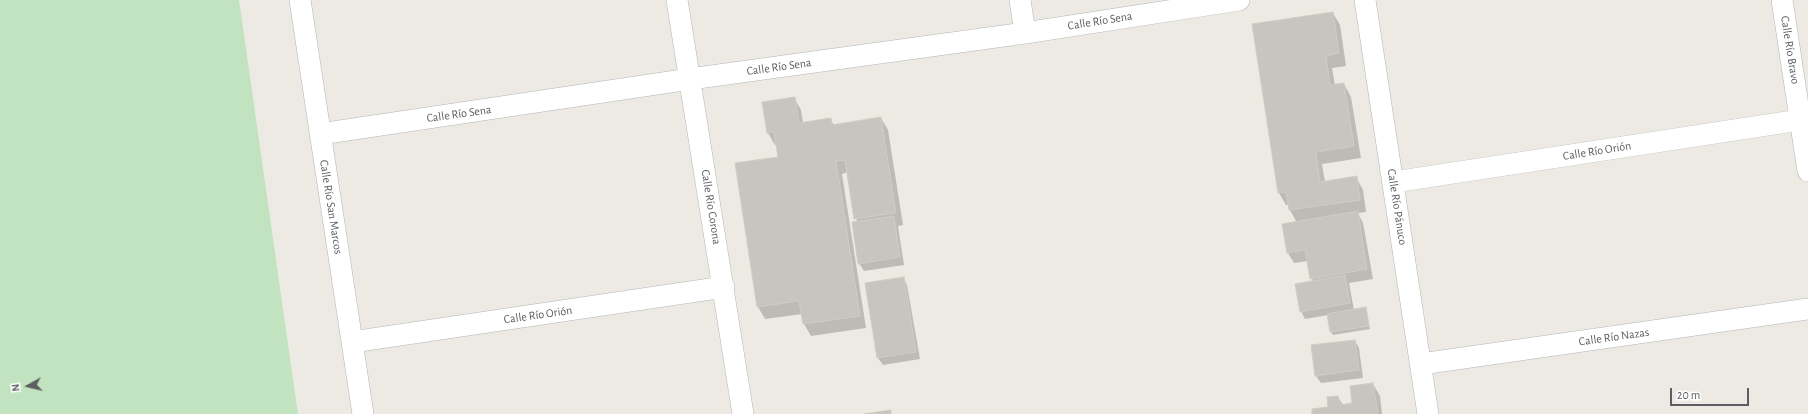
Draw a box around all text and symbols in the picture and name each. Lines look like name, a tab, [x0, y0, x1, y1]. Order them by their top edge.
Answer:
street label: Calle Río Sena	[1067, 9, 1133, 33]
street label: Calle Río Bravo	[1777, 15, 1803, 85]
street label: Calle Río Sena	[746, 55, 812, 79]
street label: Calle Río Sena	[426, 102, 492, 126]
street label: Calle Río Orión	[1562, 138, 1632, 164]
street label: Calle Río San Marcos	[316, 159, 346, 255]
street label: Calle Río Corona	[698, 168, 724, 246]
street label: Calle Río Pánuco	[1384, 168, 1410, 246]
street label: Calle Río Orión	[503, 303, 573, 327]
street label: Calle Río Nazas	[1578, 325, 1650, 349]
north arrow	[8, 366, 48, 406]
scale bar	[1672, 380, 1751, 406]
text: N	[10, 383, 22, 392]
text: 20 m	[1677, 389, 1700, 401]

